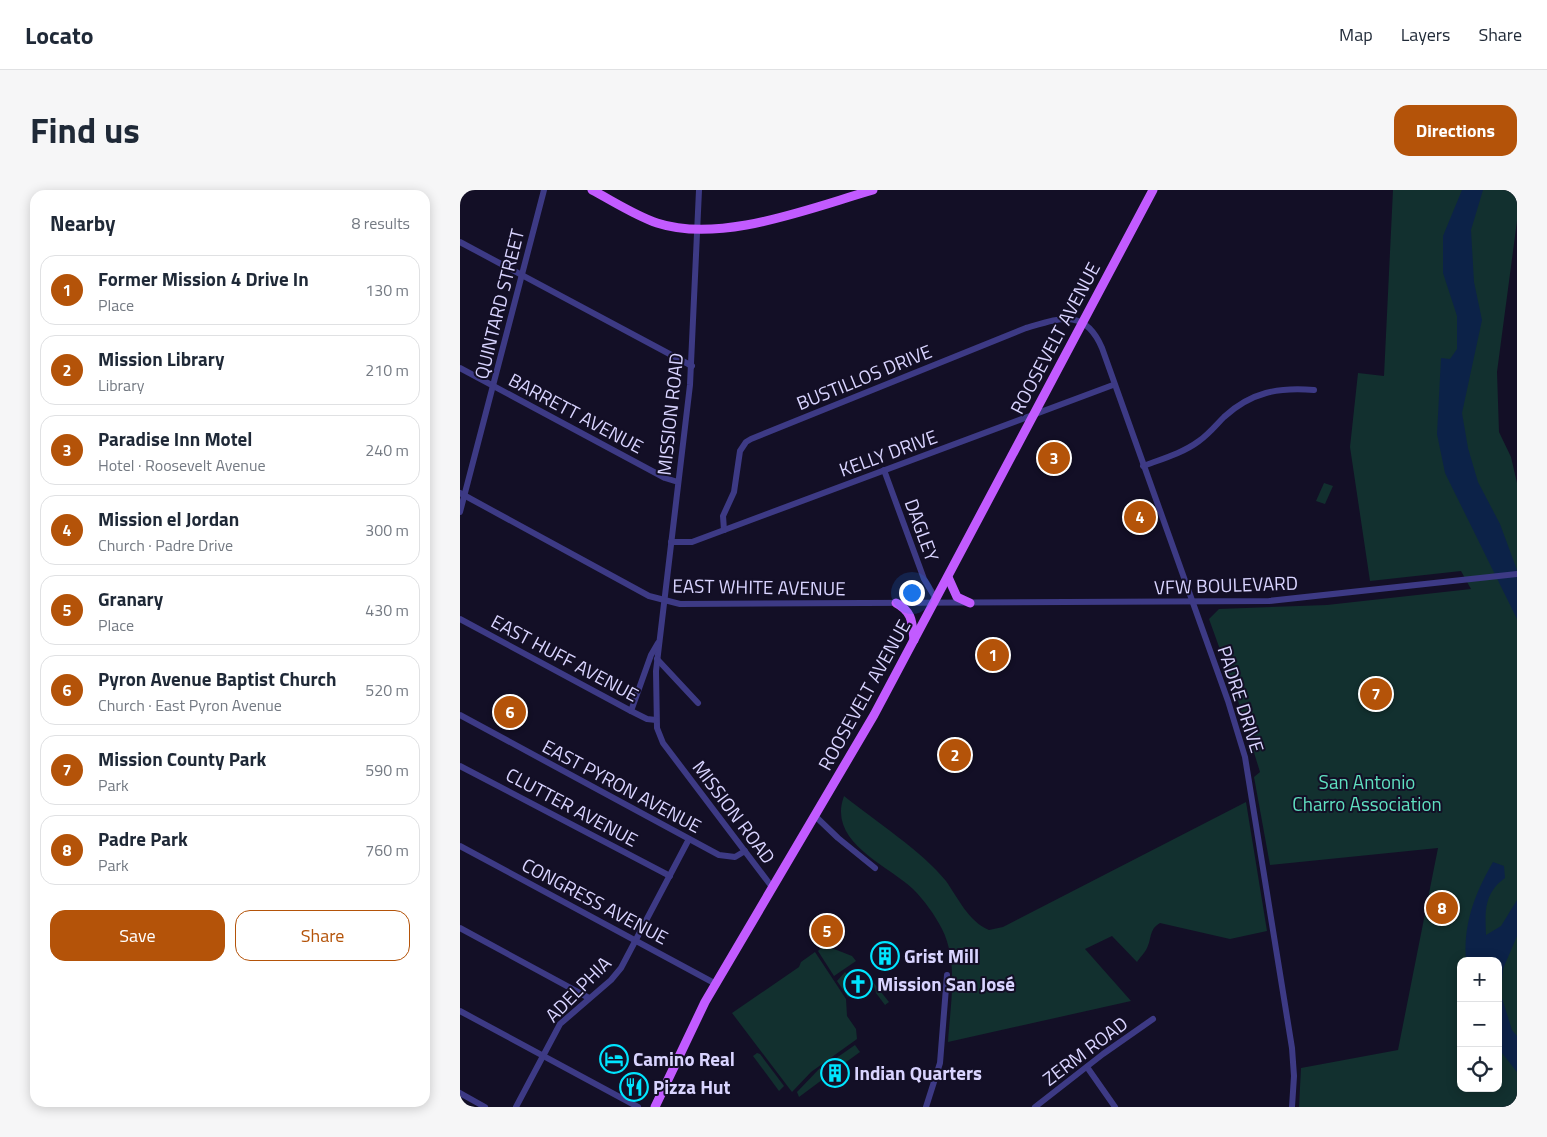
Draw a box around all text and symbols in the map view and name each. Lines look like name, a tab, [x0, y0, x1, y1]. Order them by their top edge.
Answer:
text: Locato	[25, 17, 94, 53]
text: Map	[1339, 21, 1373, 48]
text: Layers	[1401, 21, 1450, 48]
text: Share	[1478, 21, 1522, 48]
text: Find us	[30, 103, 140, 157]
button: Directions	[1394, 105, 1517, 156]
text: Nearby	[50, 207, 115, 239]
text: 8 results	[351, 211, 410, 235]
street label: QUINTARD STREET	[466, 226, 531, 382]
street label: ROOSEVELT AVENUE	[1002, 257, 1107, 419]
text: Former Mission 4 Drive In	[98, 264, 309, 293]
text: 1	[63, 278, 71, 302]
text: 130 m	[365, 278, 409, 302]
text: Place	[98, 293, 134, 317]
street label: BUSTILLOS DRIVE	[792, 336, 936, 417]
text: Mission Library	[98, 344, 224, 373]
street label: MISSION ROAD	[649, 351, 690, 477]
text: 2	[63, 358, 71, 382]
text: 210 m	[365, 358, 409, 382]
street label: BARRETT AVENUE	[504, 365, 649, 460]
text: Library	[98, 373, 144, 397]
street label: KELLY DRIVE	[835, 421, 941, 484]
text: Paradise Inn Motel	[98, 424, 252, 453]
text: 3	[63, 438, 71, 462]
text: 240 m	[365, 438, 409, 462]
pin: 3	[1038, 439, 1070, 477]
text: Hotel · Roosevelt Avenue	[98, 453, 266, 477]
street label: DAGLEY	[898, 495, 947, 566]
pin: 4	[1124, 498, 1156, 536]
text: Mission el Jordan	[98, 504, 239, 533]
text: 4	[63, 518, 71, 542]
text: 300 m	[365, 518, 409, 542]
text: Church · Padre Drive	[98, 533, 233, 557]
street label: VFW BOULEVARD	[1154, 567, 1298, 602]
street label: EAST WHITE AVENUE	[672, 570, 846, 603]
your location	[899, 580, 925, 606]
text: Granary	[98, 584, 163, 613]
text: 5	[63, 598, 71, 622]
text: 430 m	[365, 598, 409, 622]
street label: EAST HUFF AVENUE	[486, 606, 644, 709]
text: Place	[98, 613, 134, 637]
street label: ROOSEVELT AVENUE	[810, 614, 917, 776]
pin: 1	[977, 636, 1009, 674]
street label: PADRE DRIVE	[1211, 642, 1272, 756]
text: Pyron Avenue Baptist Church	[98, 664, 337, 693]
pin: 7	[1360, 675, 1392, 713]
text: 6	[63, 678, 71, 702]
text: 520 m	[365, 678, 409, 702]
text: Church · East Pyron Avenue	[98, 693, 282, 717]
pin: 6	[494, 693, 526, 731]
street label: EAST PYRON AVENUE	[538, 731, 707, 840]
pin: 2	[939, 736, 971, 774]
text: Mission County Park	[98, 744, 266, 773]
street label: MISSION ROAD	[686, 754, 783, 870]
text: 7	[63, 758, 71, 782]
text: 590 m	[365, 758, 409, 782]
street label: CLUTTER AVENUE	[501, 760, 643, 854]
park label: San Antonio Charro Association	[1292, 767, 1442, 818]
text: Park	[98, 773, 129, 797]
text: Padre Park	[98, 824, 188, 853]
text: 8	[63, 838, 71, 862]
text: 760 m	[365, 838, 409, 862]
street label: CONGRESS AVENUE	[517, 850, 674, 951]
text: Park	[98, 853, 129, 877]
pin: 8	[1426, 889, 1458, 927]
button: Save	[50, 910, 225, 961]
button: Share	[235, 910, 410, 961]
pin: 5	[811, 912, 843, 950]
building icon: Grist Mill	[870, 941, 900, 971]
place label: Grist Mill	[904, 941, 979, 970]
street label: ADELPHIA	[538, 949, 617, 1028]
map controls	[1457, 957, 1502, 1092]
button: +	[1457, 957, 1502, 1002]
church icon: Mission San José	[843, 969, 873, 999]
place label: Mission San José	[877, 969, 1015, 998]
button: −	[1457, 1002, 1502, 1047]
street label: ZERM ROAD	[1036, 1009, 1133, 1092]
hotel icon: Camino Real	[599, 1044, 629, 1074]
place label: Camino Real	[633, 1044, 735, 1073]
button: locate	[1457, 1047, 1502, 1092]
building icon: Indian Quarters	[820, 1058, 850, 1088]
place label: Indian Quarters	[854, 1058, 982, 1087]
restaurant icon: Pizza Hut	[619, 1072, 649, 1102]
place label: Pizza Hut	[653, 1072, 731, 1101]

